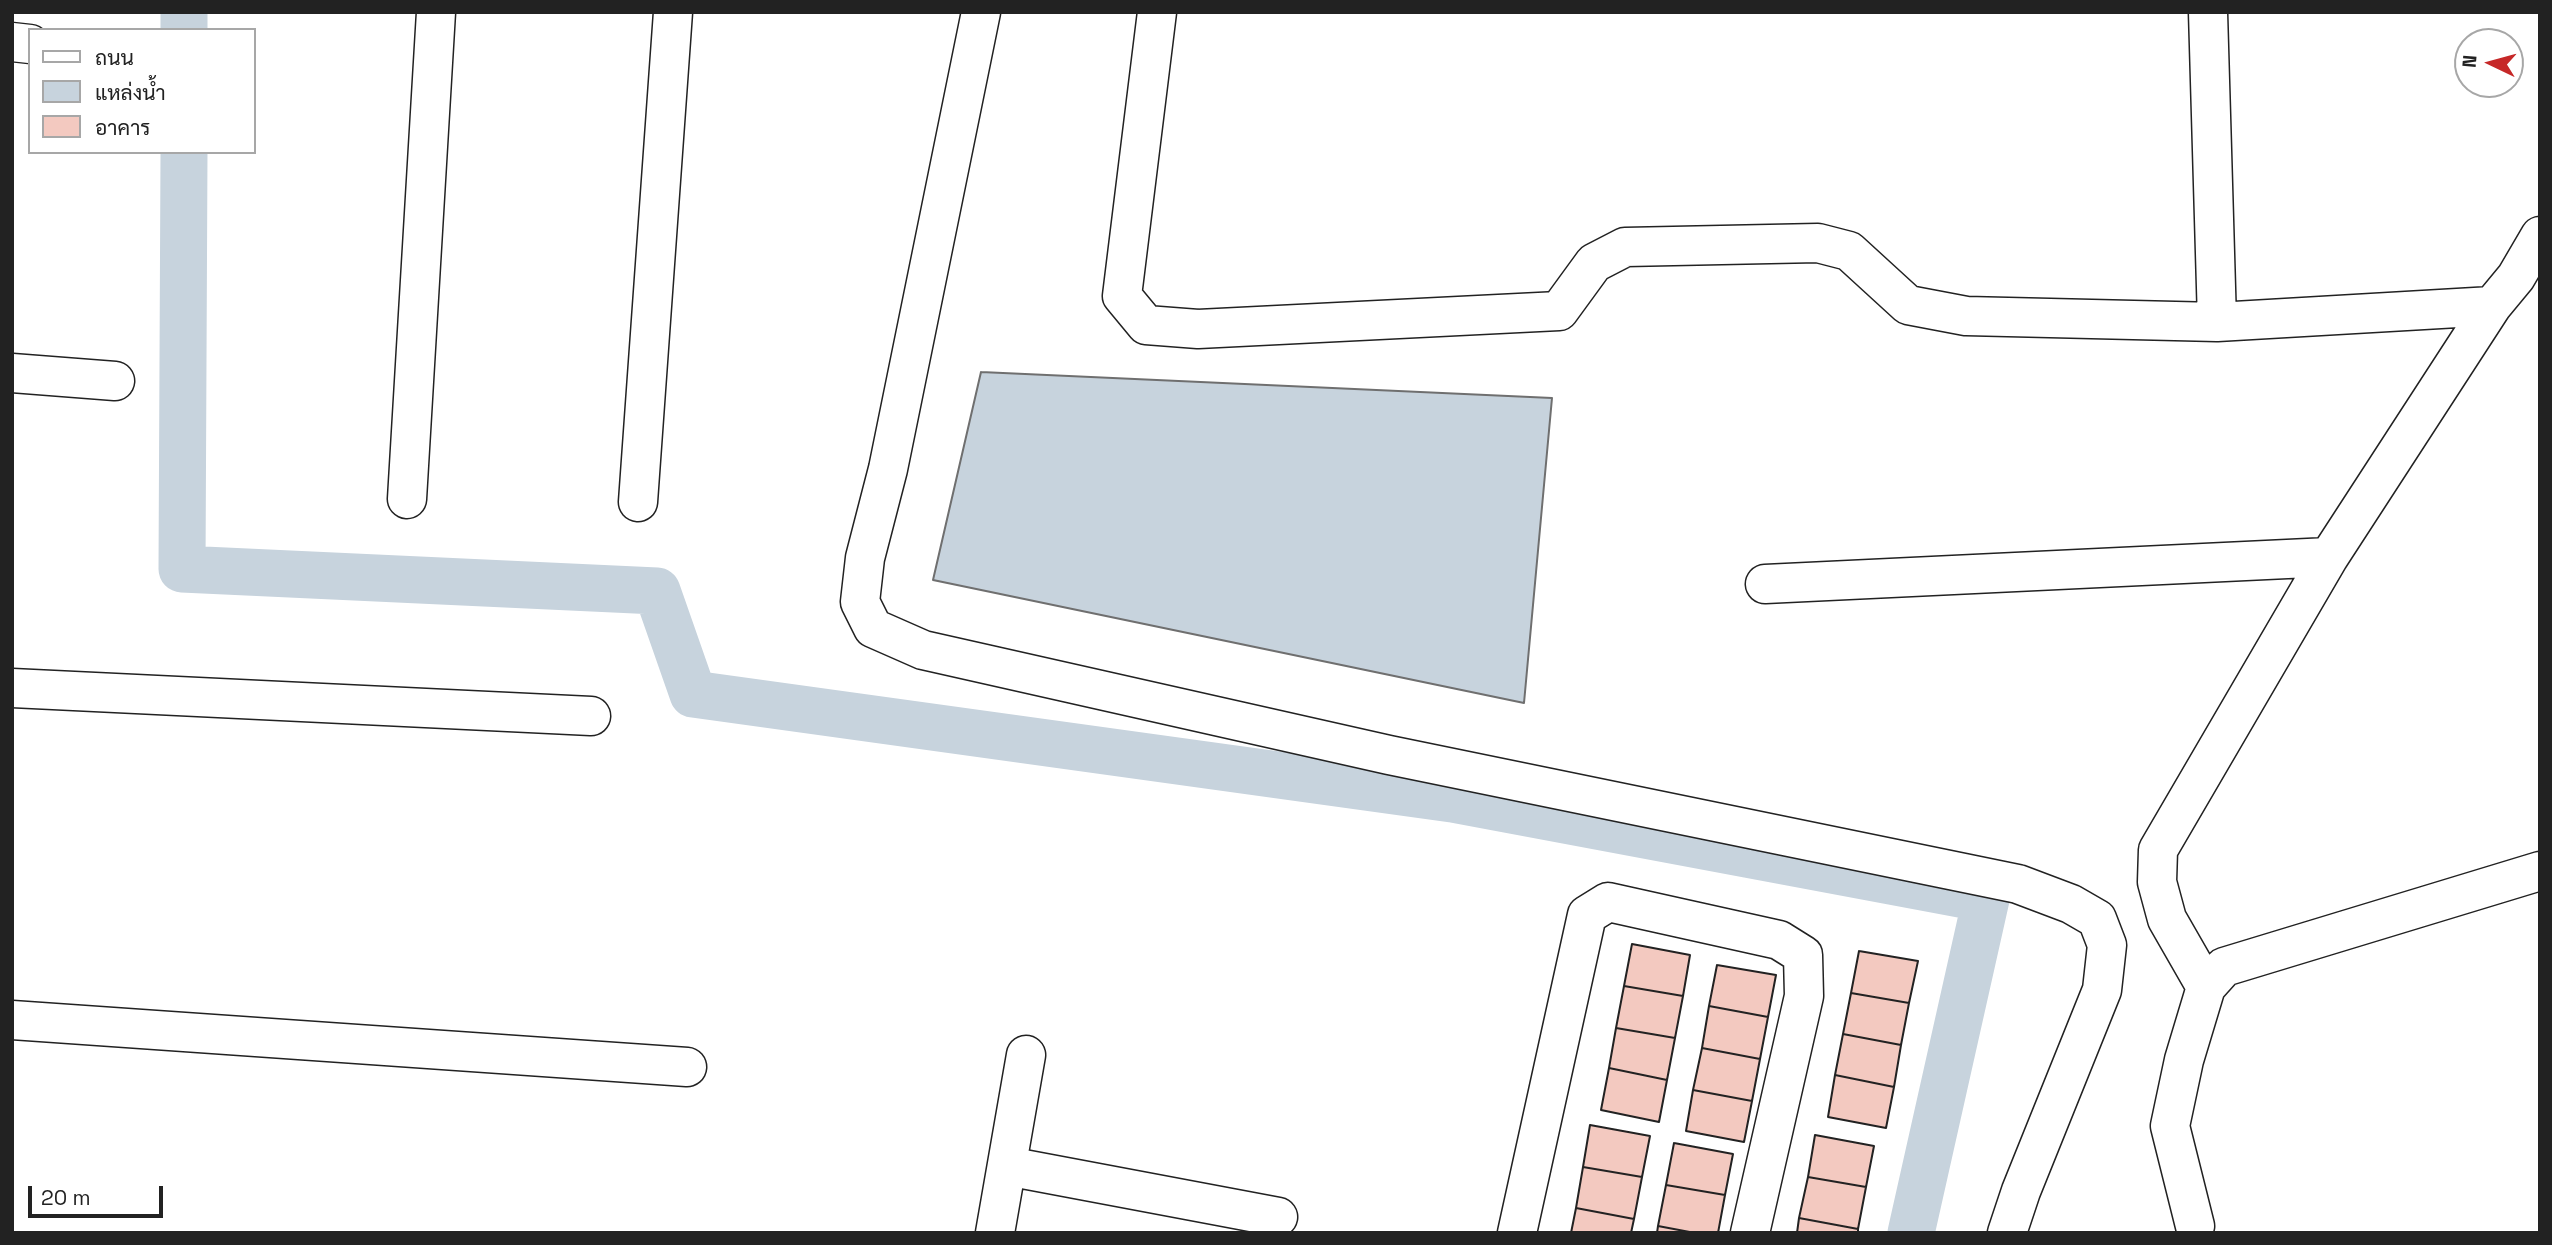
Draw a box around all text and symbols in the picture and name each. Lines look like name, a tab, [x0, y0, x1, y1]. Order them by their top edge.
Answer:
legend	[28, 28, 256, 154]
north arrow	[2454, 28, 2524, 98]
text: ถนน	[95, 44, 134, 71]
text: N	[2457, 54, 2483, 69]
text: แหล่งน้ำ	[95, 79, 166, 106]
text: อาคาร	[95, 114, 151, 141]
scale bar	[32, 1172, 166, 1216]
text: 20 m	[41, 1184, 91, 1211]

